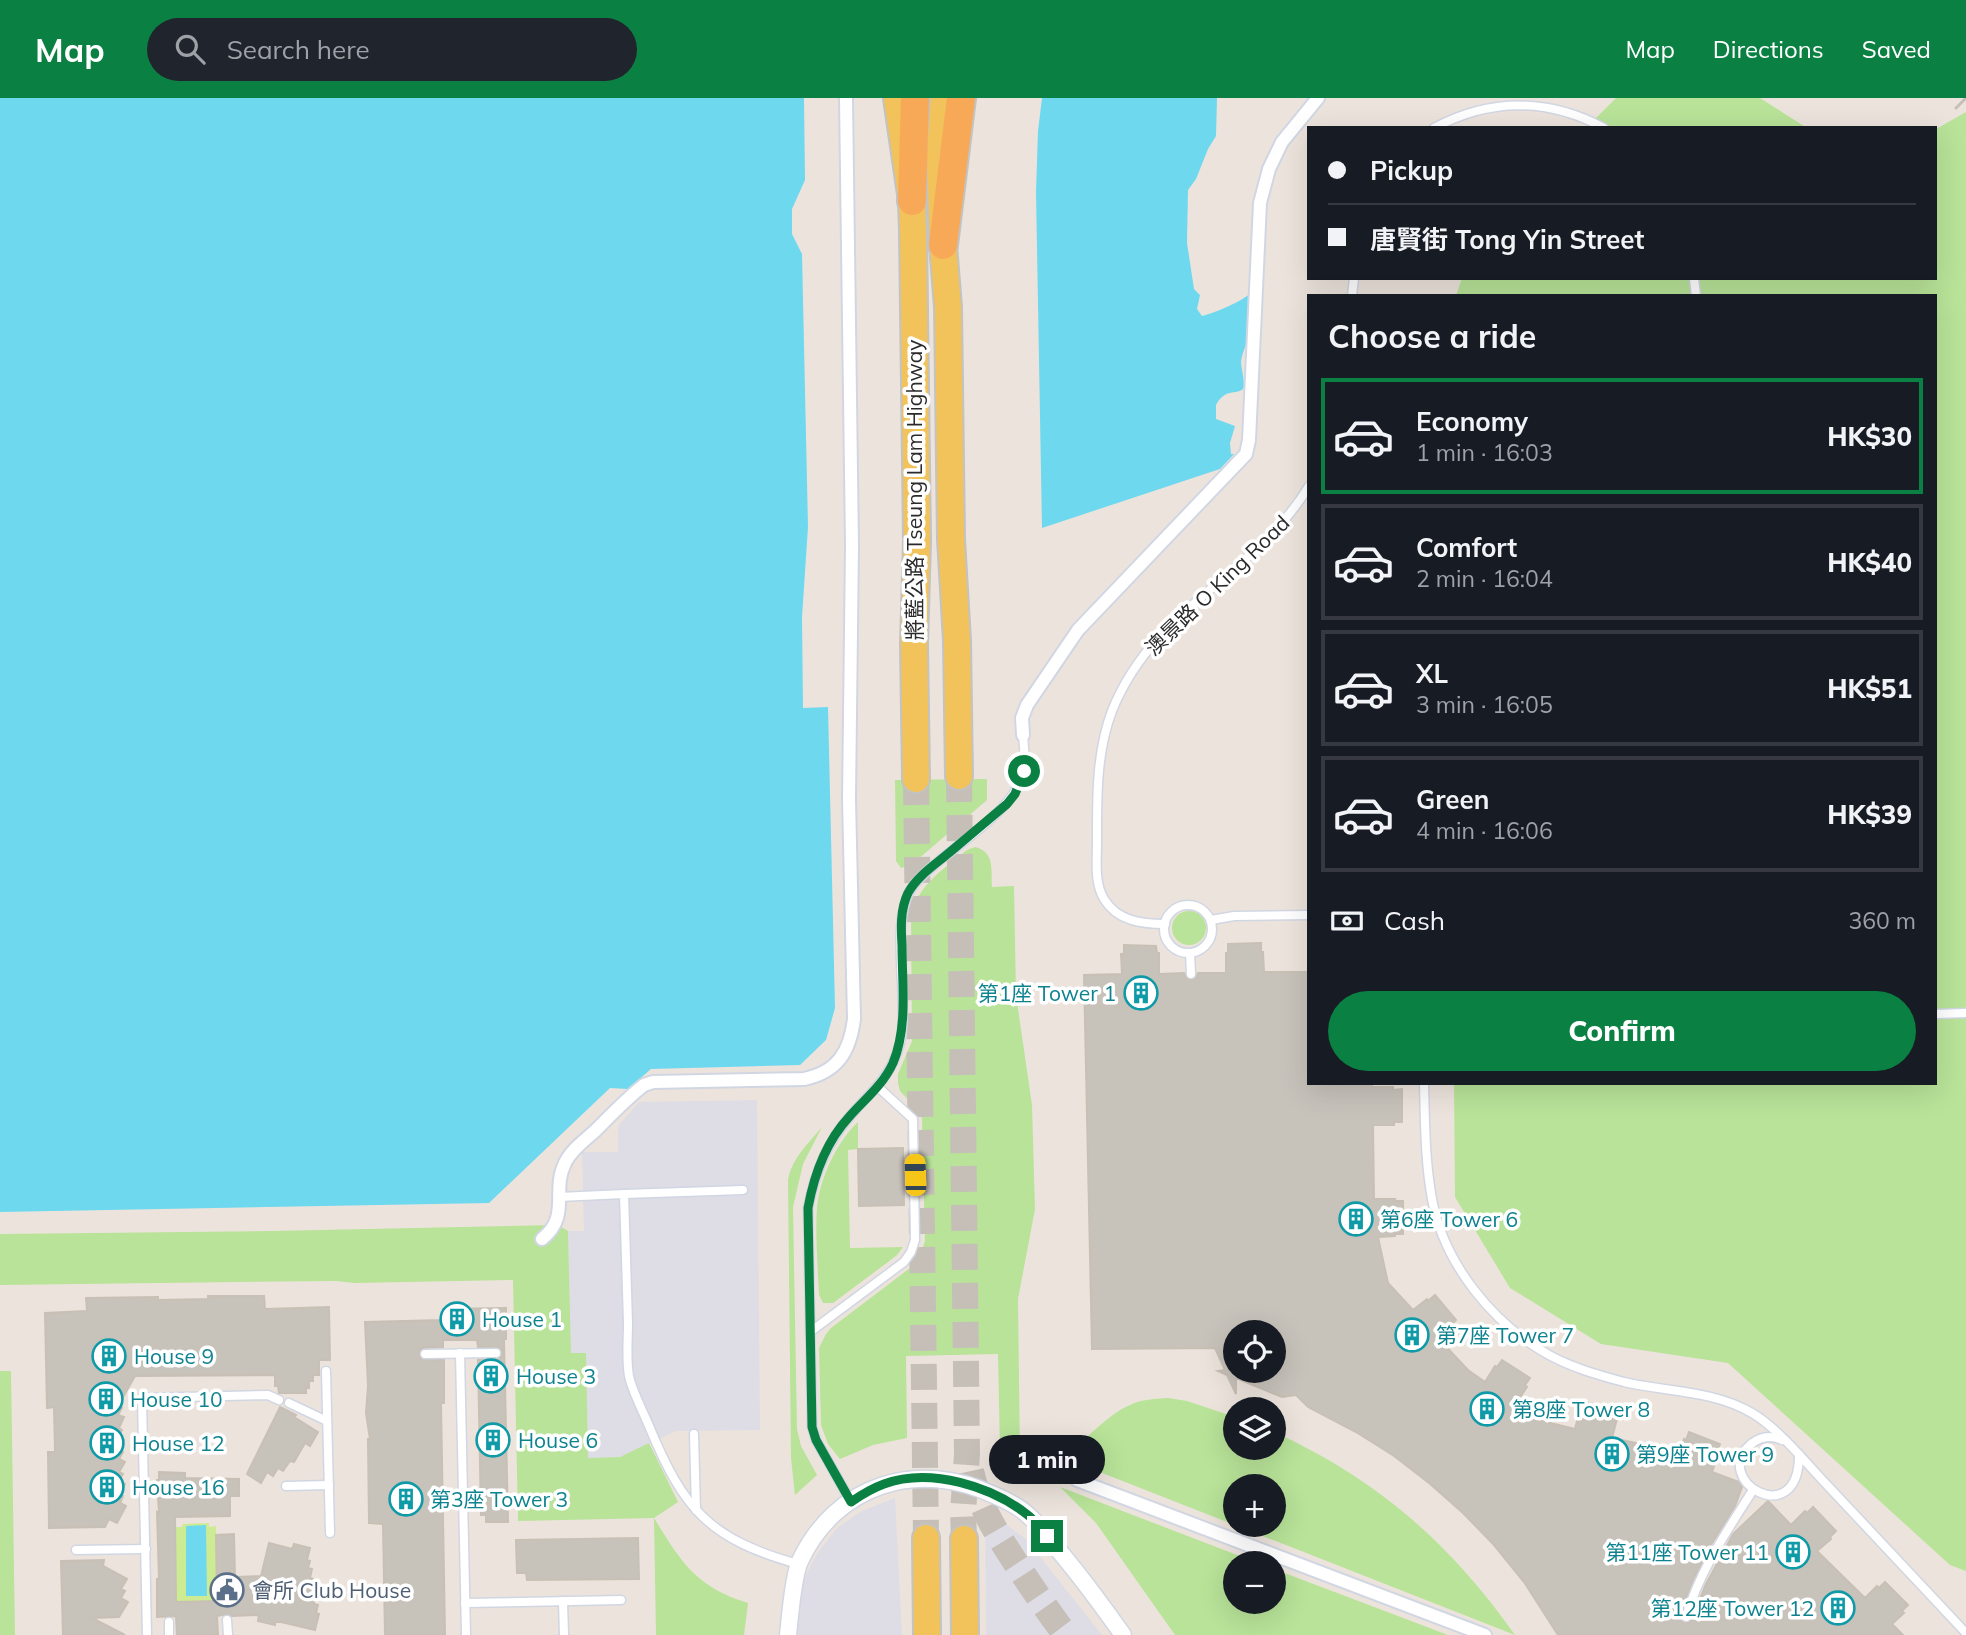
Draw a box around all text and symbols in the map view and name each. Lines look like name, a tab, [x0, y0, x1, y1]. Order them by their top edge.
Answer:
search box	[147, 18, 637, 81]
text: Map	[35, 29, 105, 70]
icon: search	[171, 30, 209, 68]
text: Search here	[227, 33, 370, 66]
text: Map	[1625, 34, 1675, 64]
text: Directions	[1713, 34, 1824, 64]
text: Saved	[1862, 34, 1931, 64]
text: Pickup	[1370, 154, 1453, 187]
text: 唐賢街 Tong Yin Street	[1370, 223, 1644, 256]
text: Choose a ride	[1328, 316, 1536, 356]
street label: 將藍公路 Tseung Lam Highway	[901, 340, 927, 640]
icon: car	[1332, 405, 1395, 468]
text: Economy	[1416, 405, 1528, 438]
text: HK$30	[1827, 420, 1912, 453]
text: 1 min · 16:03	[1416, 438, 1553, 467]
street label: 澳景路 O King Road	[1139, 510, 1295, 660]
icon: car	[1332, 531, 1395, 594]
text: Comfort	[1416, 531, 1517, 564]
text: HK$40	[1827, 546, 1912, 579]
text: 2 min · 16:04	[1416, 564, 1553, 593]
icon: car	[1332, 657, 1395, 720]
text: XL	[1416, 657, 1448, 690]
text: HK$51	[1827, 672, 1912, 705]
text: 3 min · 16:05	[1416, 690, 1553, 719]
route start	[1008, 755, 1040, 787]
icon: car	[1332, 783, 1395, 846]
text: Green	[1416, 783, 1489, 816]
text: HK$39	[1827, 798, 1912, 831]
text: 4 min · 16:06	[1416, 816, 1553, 845]
icon: cash	[1328, 902, 1366, 940]
text: Cash	[1384, 904, 1445, 937]
text: 360 m	[1848, 906, 1916, 935]
building icon: 第1座 Tower 1	[1122, 974, 1160, 1012]
place label: 第1座 Tower 1	[978, 980, 1116, 1006]
button: Confirm	[1328, 991, 1916, 1071]
car	[904, 1154, 927, 1196]
building icon: 第6座 Tower 6	[1337, 1200, 1375, 1238]
place label: 第6座 Tower 6	[1380, 1206, 1518, 1232]
building icon: House 1	[438, 1300, 476, 1338]
place label: House 1	[482, 1306, 562, 1332]
building icon: 第7座 Tower 7	[1393, 1316, 1431, 1354]
map controls	[1223, 1320, 1286, 1614]
button: locate	[1223, 1320, 1286, 1383]
place label: 第7座 Tower 7	[1436, 1322, 1574, 1348]
building icon: House 9	[90, 1337, 128, 1375]
place label: House 9	[134, 1343, 214, 1369]
building icon: House 3	[472, 1357, 510, 1395]
place label: House 3	[516, 1363, 596, 1389]
building icon: House 10	[87, 1380, 125, 1418]
place label: House 10	[130, 1386, 223, 1412]
building icon: 第8座 Tower 8	[1468, 1390, 1506, 1428]
place label: 第8座 Tower 8	[1512, 1396, 1650, 1422]
button: layers	[1223, 1397, 1286, 1460]
building icon: House 6	[474, 1421, 512, 1459]
building icon: House 12	[88, 1424, 126, 1462]
place label: House 6	[518, 1427, 598, 1453]
place label: House 12	[132, 1430, 225, 1456]
callout: 1 min	[989, 1434, 1105, 1484]
building icon: 第9座 Tower 9	[1593, 1435, 1631, 1473]
place label: 第9座 Tower 9	[1636, 1441, 1774, 1467]
text: 1 min	[1016, 1445, 1078, 1474]
building icon: House 16	[88, 1468, 126, 1506]
place label: House 16	[132, 1474, 225, 1500]
button: +	[1223, 1474, 1286, 1537]
building icon: 第3座 Tower 3	[387, 1480, 425, 1518]
place label: 第3座 Tower 3	[430, 1486, 568, 1512]
route end	[1031, 1520, 1063, 1552]
building icon: 第11座 Tower 11	[1774, 1533, 1812, 1571]
place label: 第11座 Tower 11	[1606, 1539, 1769, 1565]
button: −	[1223, 1551, 1286, 1614]
public building icon: 會所 Club House	[208, 1571, 246, 1609]
place label: 會所 Club House	[252, 1577, 411, 1603]
building icon: 第12座 Tower 12	[1819, 1589, 1857, 1627]
place label: 第12座 Tower 12	[1651, 1595, 1814, 1621]

